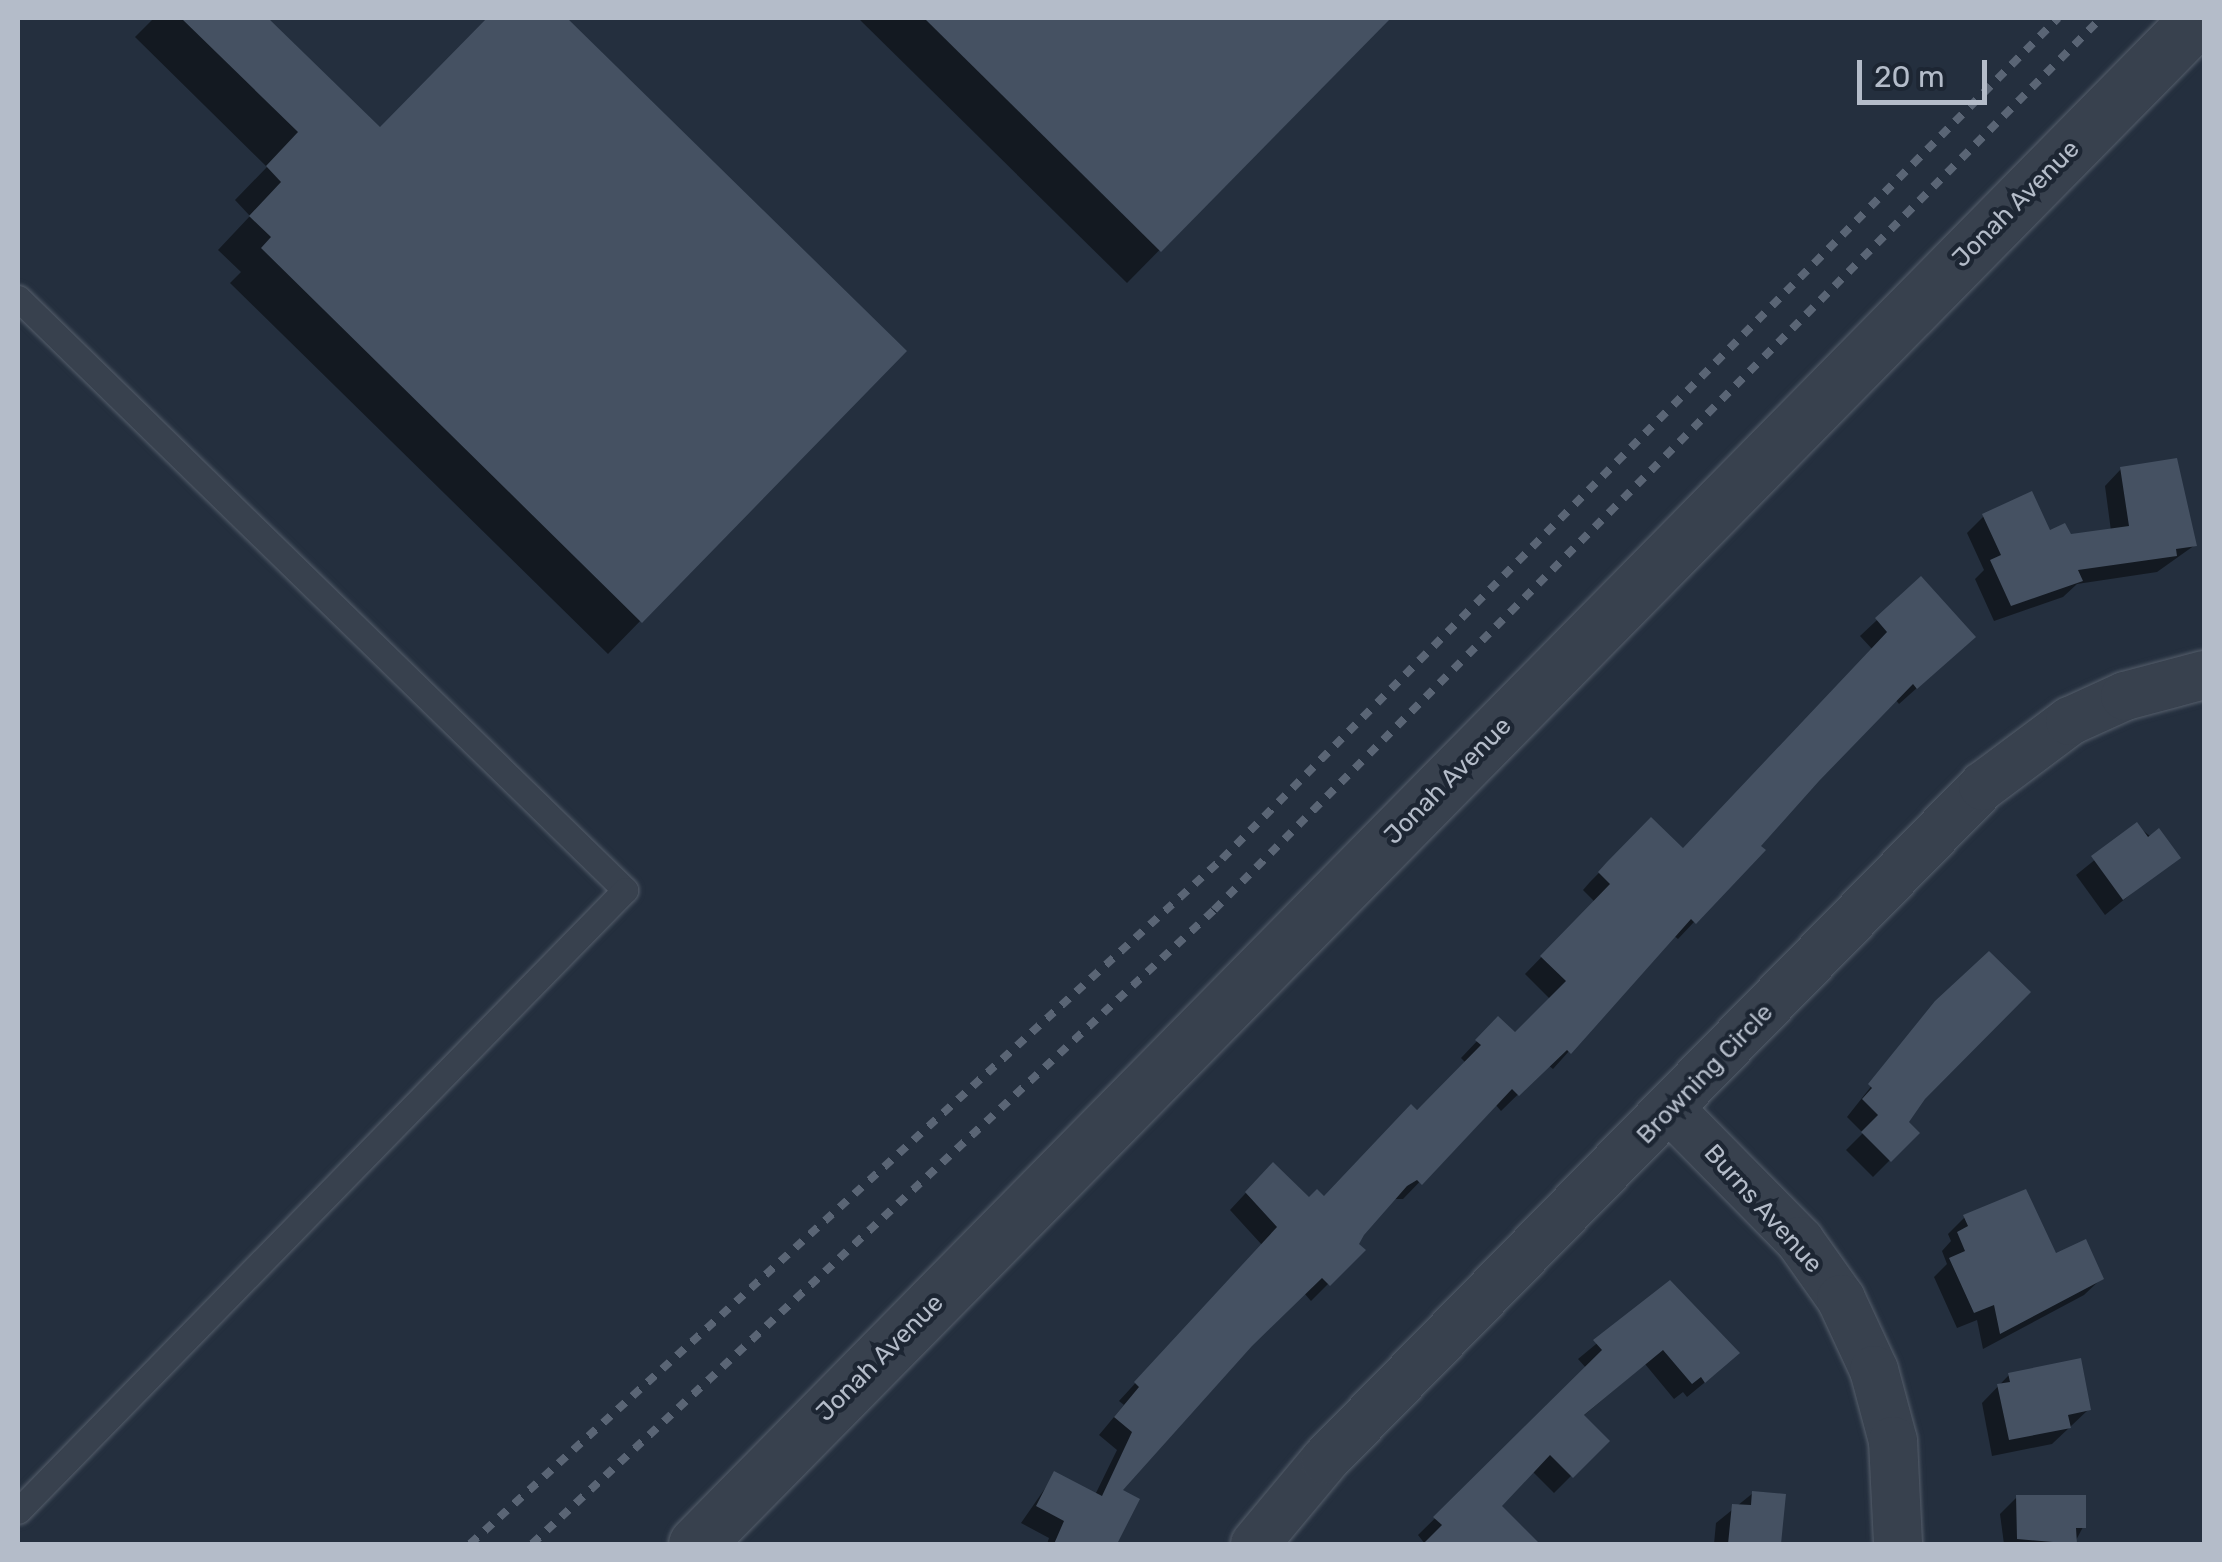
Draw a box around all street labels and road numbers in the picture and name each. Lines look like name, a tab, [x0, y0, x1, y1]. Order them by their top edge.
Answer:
street label: Jonah Avenue	[1946, 134, 2086, 274]
street label: Jonah Avenue	[1378, 711, 1518, 851]
street label: Browning Circle	[1631, 998, 1779, 1150]
street label: Burns Avenue	[1697, 1138, 1829, 1280]
street label: Jonah Avenue	[810, 1288, 950, 1428]

